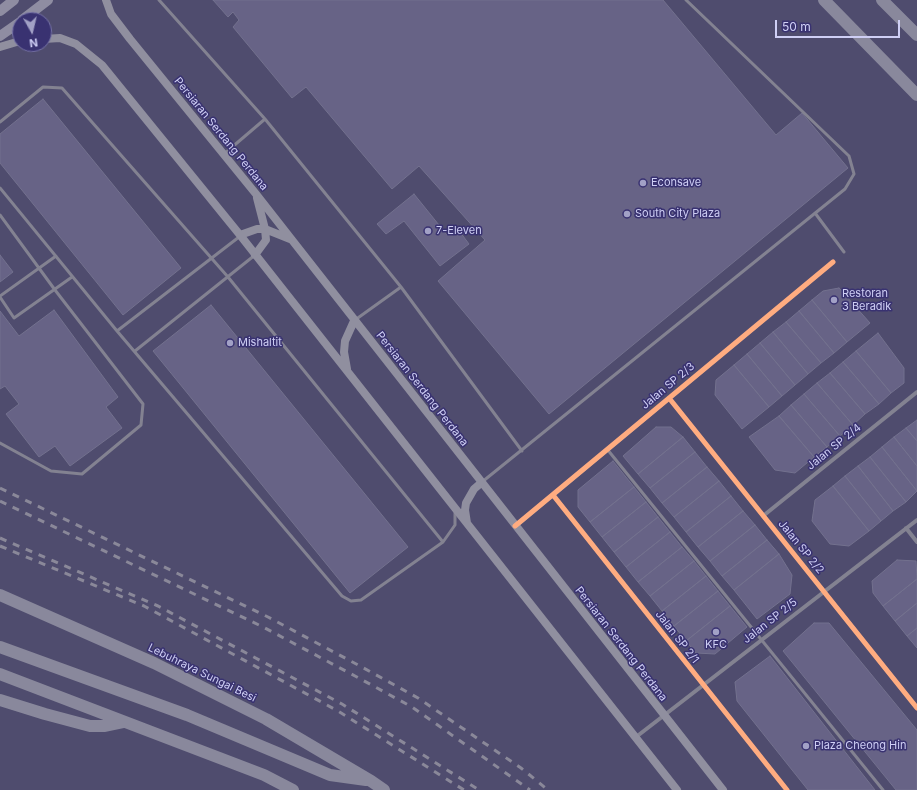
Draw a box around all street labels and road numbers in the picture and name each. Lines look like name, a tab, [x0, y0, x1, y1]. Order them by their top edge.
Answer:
street label: Persiaran Serdang Perdana	[171, 75, 271, 193]
street label: Persiaran Serdang Perdana	[373, 329, 471, 449]
street label: Jalan SP 2/3	[639, 360, 697, 412]
street label: Jalan SP 2/4	[804, 421, 864, 473]
street label: Jalan SP 2/2	[775, 517, 827, 577]
street label: Persiaran Serdang Perdana	[572, 584, 670, 704]
street label: Jalan SP 2/5	[740, 596, 800, 646]
street label: Jalan SP 2/1	[652, 608, 702, 666]
street label: Lebuhraya Sungai Besi	[146, 641, 258, 705]

